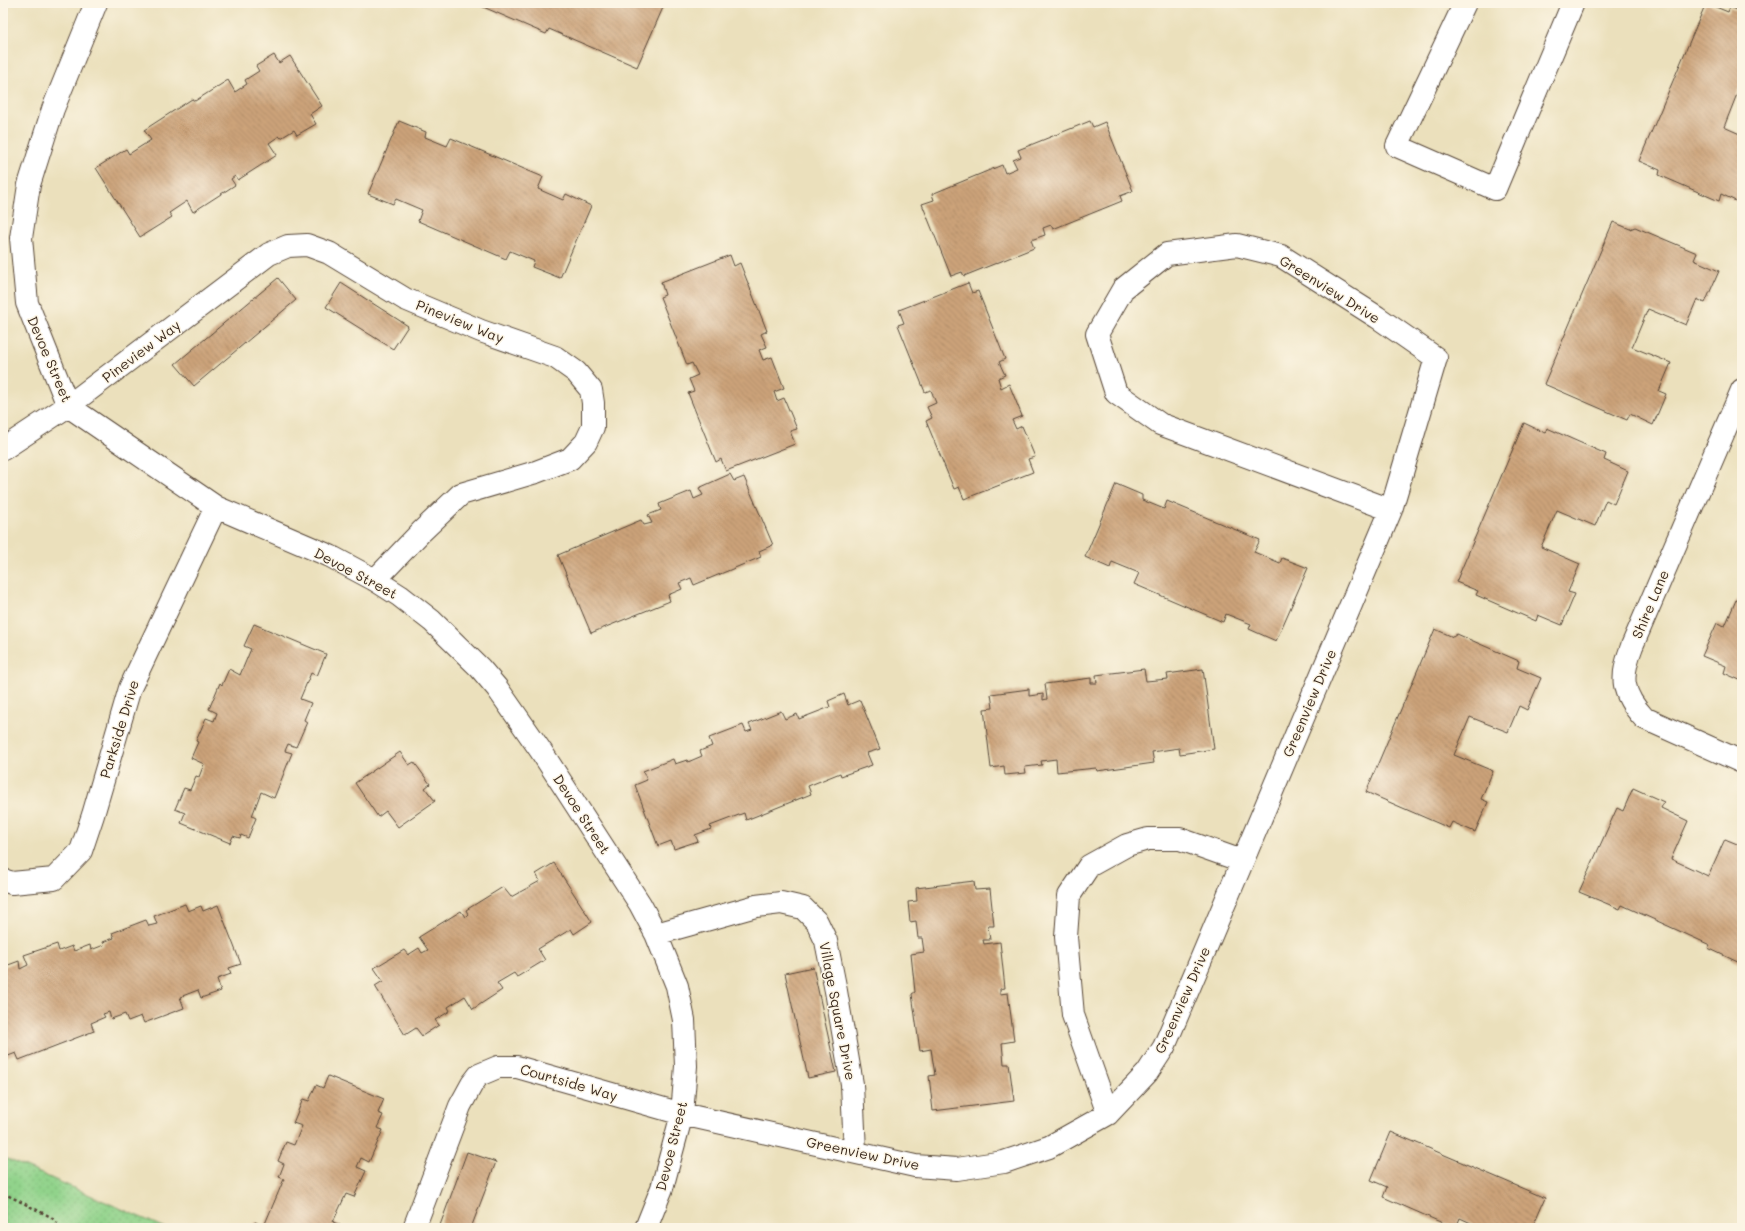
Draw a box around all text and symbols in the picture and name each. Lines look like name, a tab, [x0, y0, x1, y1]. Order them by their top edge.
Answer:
street label: Greenview Drive	[1276, 250, 1384, 328]
street label: Pineview Way	[413, 295, 507, 347]
street label: Devoe Street	[23, 313, 77, 405]
street label: Pineview Way	[98, 315, 184, 387]
street label: Devoe Street	[311, 543, 401, 603]
street label: Shire Lane	[1627, 567, 1673, 641]
street label: Greenview Drive	[1278, 646, 1340, 760]
street label: Parkside Drive	[95, 678, 143, 780]
street label: Devoe Street	[549, 770, 615, 858]
street label: Village Square Drive	[815, 940, 861, 1082]
street label: Greenview Drive	[1150, 944, 1214, 1056]
street label: Courtside Way	[518, 1059, 620, 1105]
street label: Devoe Street	[651, 1099, 691, 1193]
street label: Greenview Drive	[805, 1132, 921, 1174]

